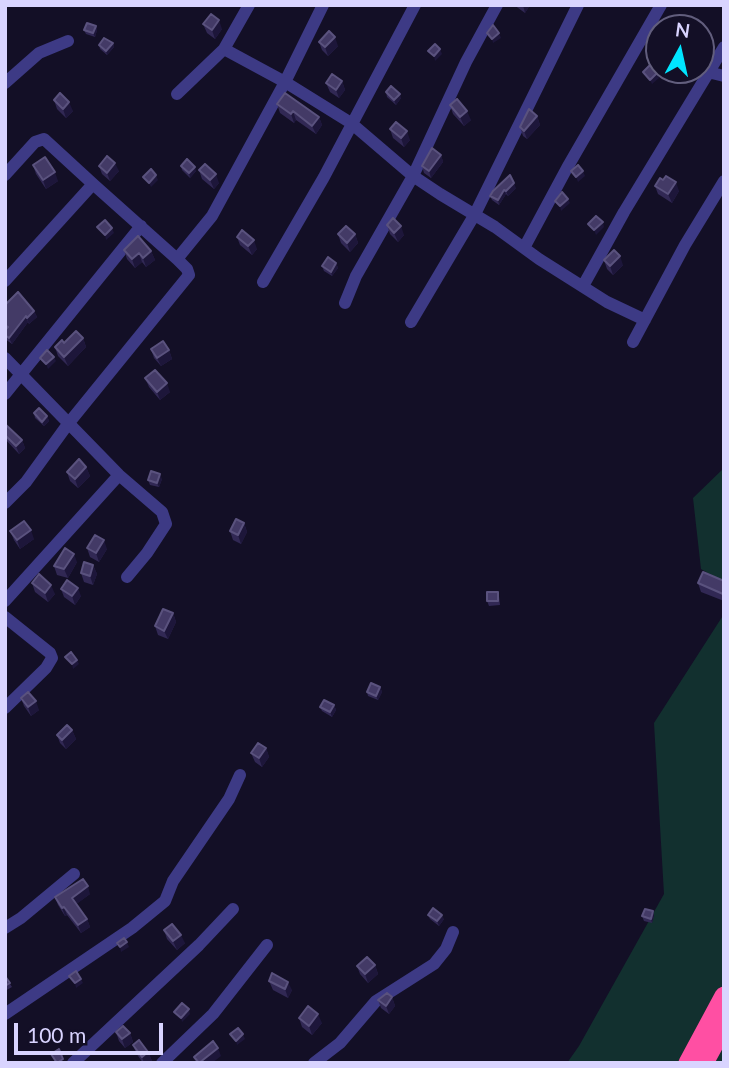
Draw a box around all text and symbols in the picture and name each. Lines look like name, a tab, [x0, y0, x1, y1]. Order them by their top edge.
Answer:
north arrow	[645, 14, 715, 84]
text: N	[674, 17, 692, 42]
scale bar	[18, 1009, 166, 1052]
text: 100 m	[27, 1022, 86, 1047]

